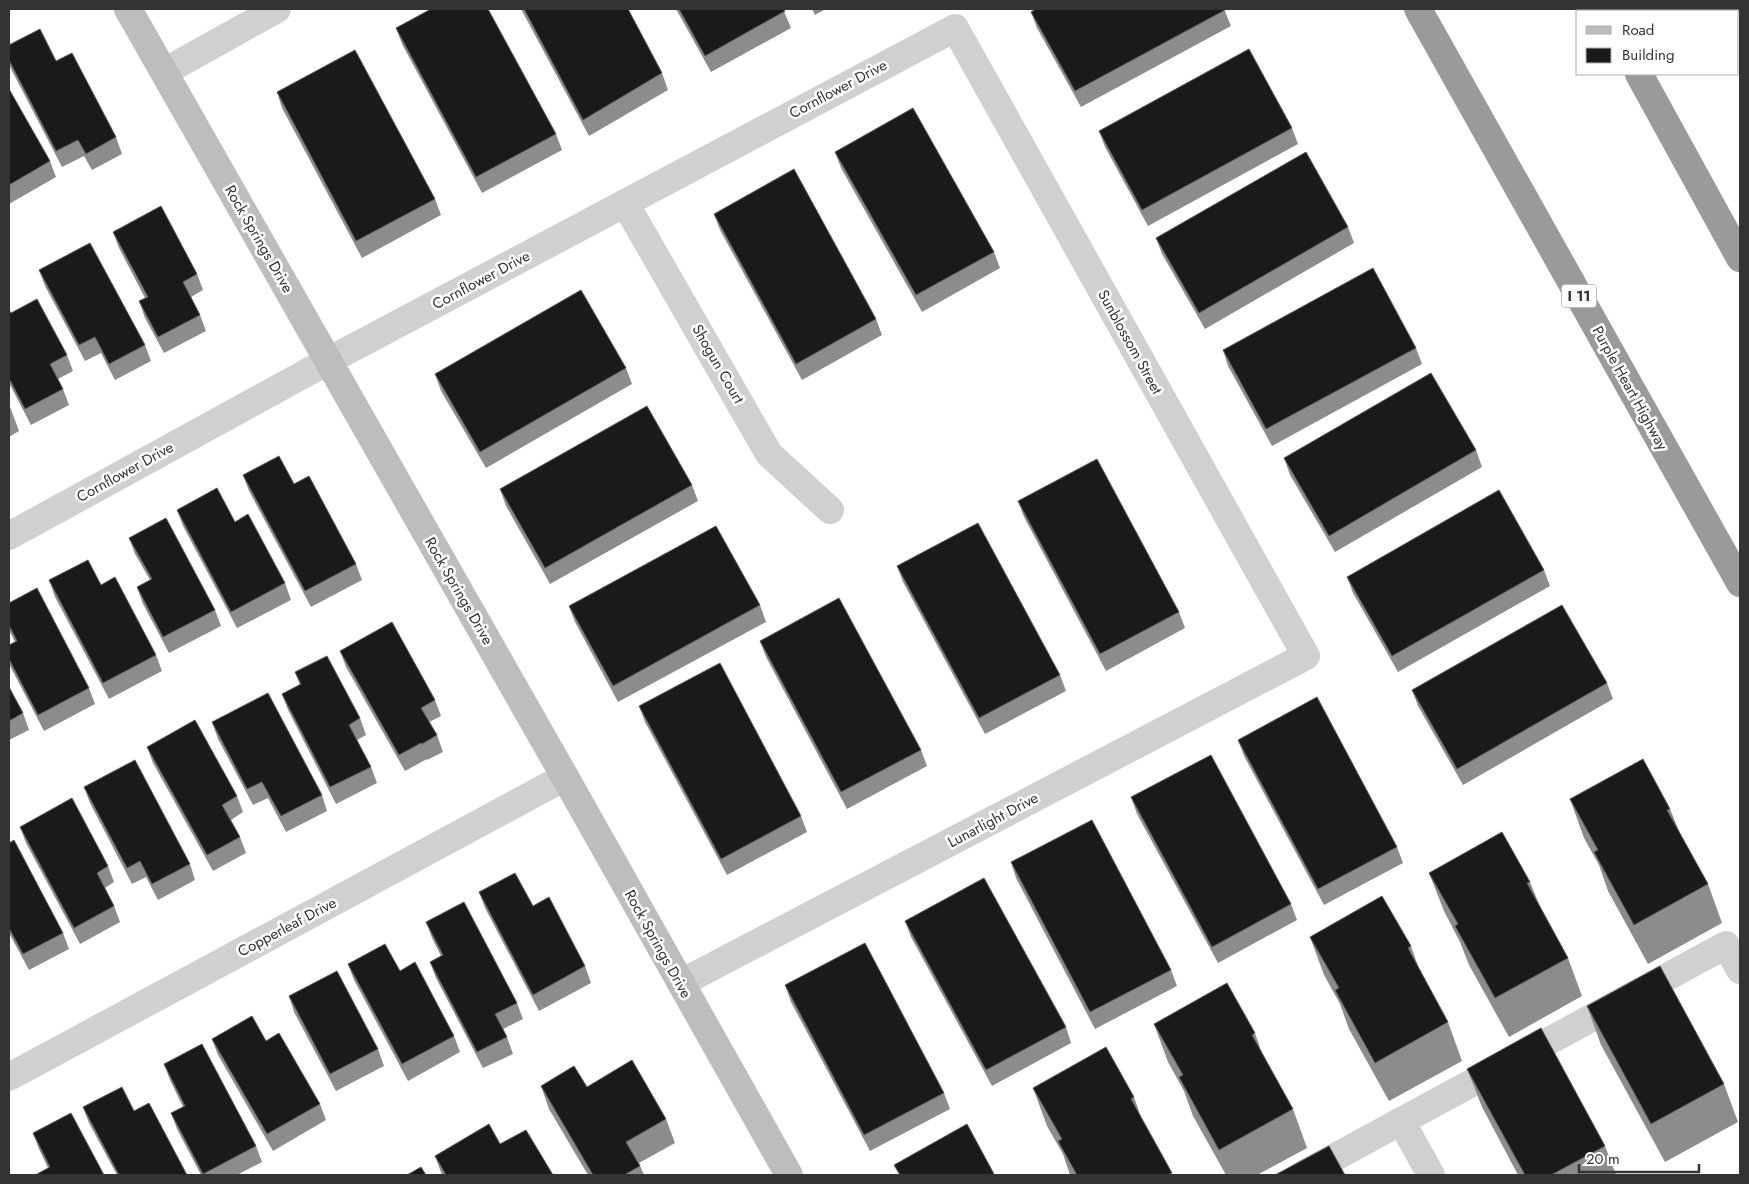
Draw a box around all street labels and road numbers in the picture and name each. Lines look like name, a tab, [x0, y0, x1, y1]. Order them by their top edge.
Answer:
street label: Cornflower Drive	[785, 54, 891, 124]
street label: Rock Springs Drive	[219, 181, 299, 297]
street label: Cornflower Drive	[428, 245, 534, 315]
road number: I 11	[1562, 284, 1596, 308]
street label: Sunblossom Street	[1092, 286, 1168, 399]
street label: Shogun Court	[686, 320, 750, 408]
street label: Purple Heart Highway	[1587, 322, 1674, 454]
street label: Cornflower Drive	[72, 436, 178, 508]
street label: Rock Springs Drive	[419, 533, 499, 649]
street label: Lunarlight Drive	[944, 787, 1042, 853]
street label: Rock Springs Drive	[619, 886, 697, 1002]
street label: Copperleaf Drive	[234, 892, 341, 962]

